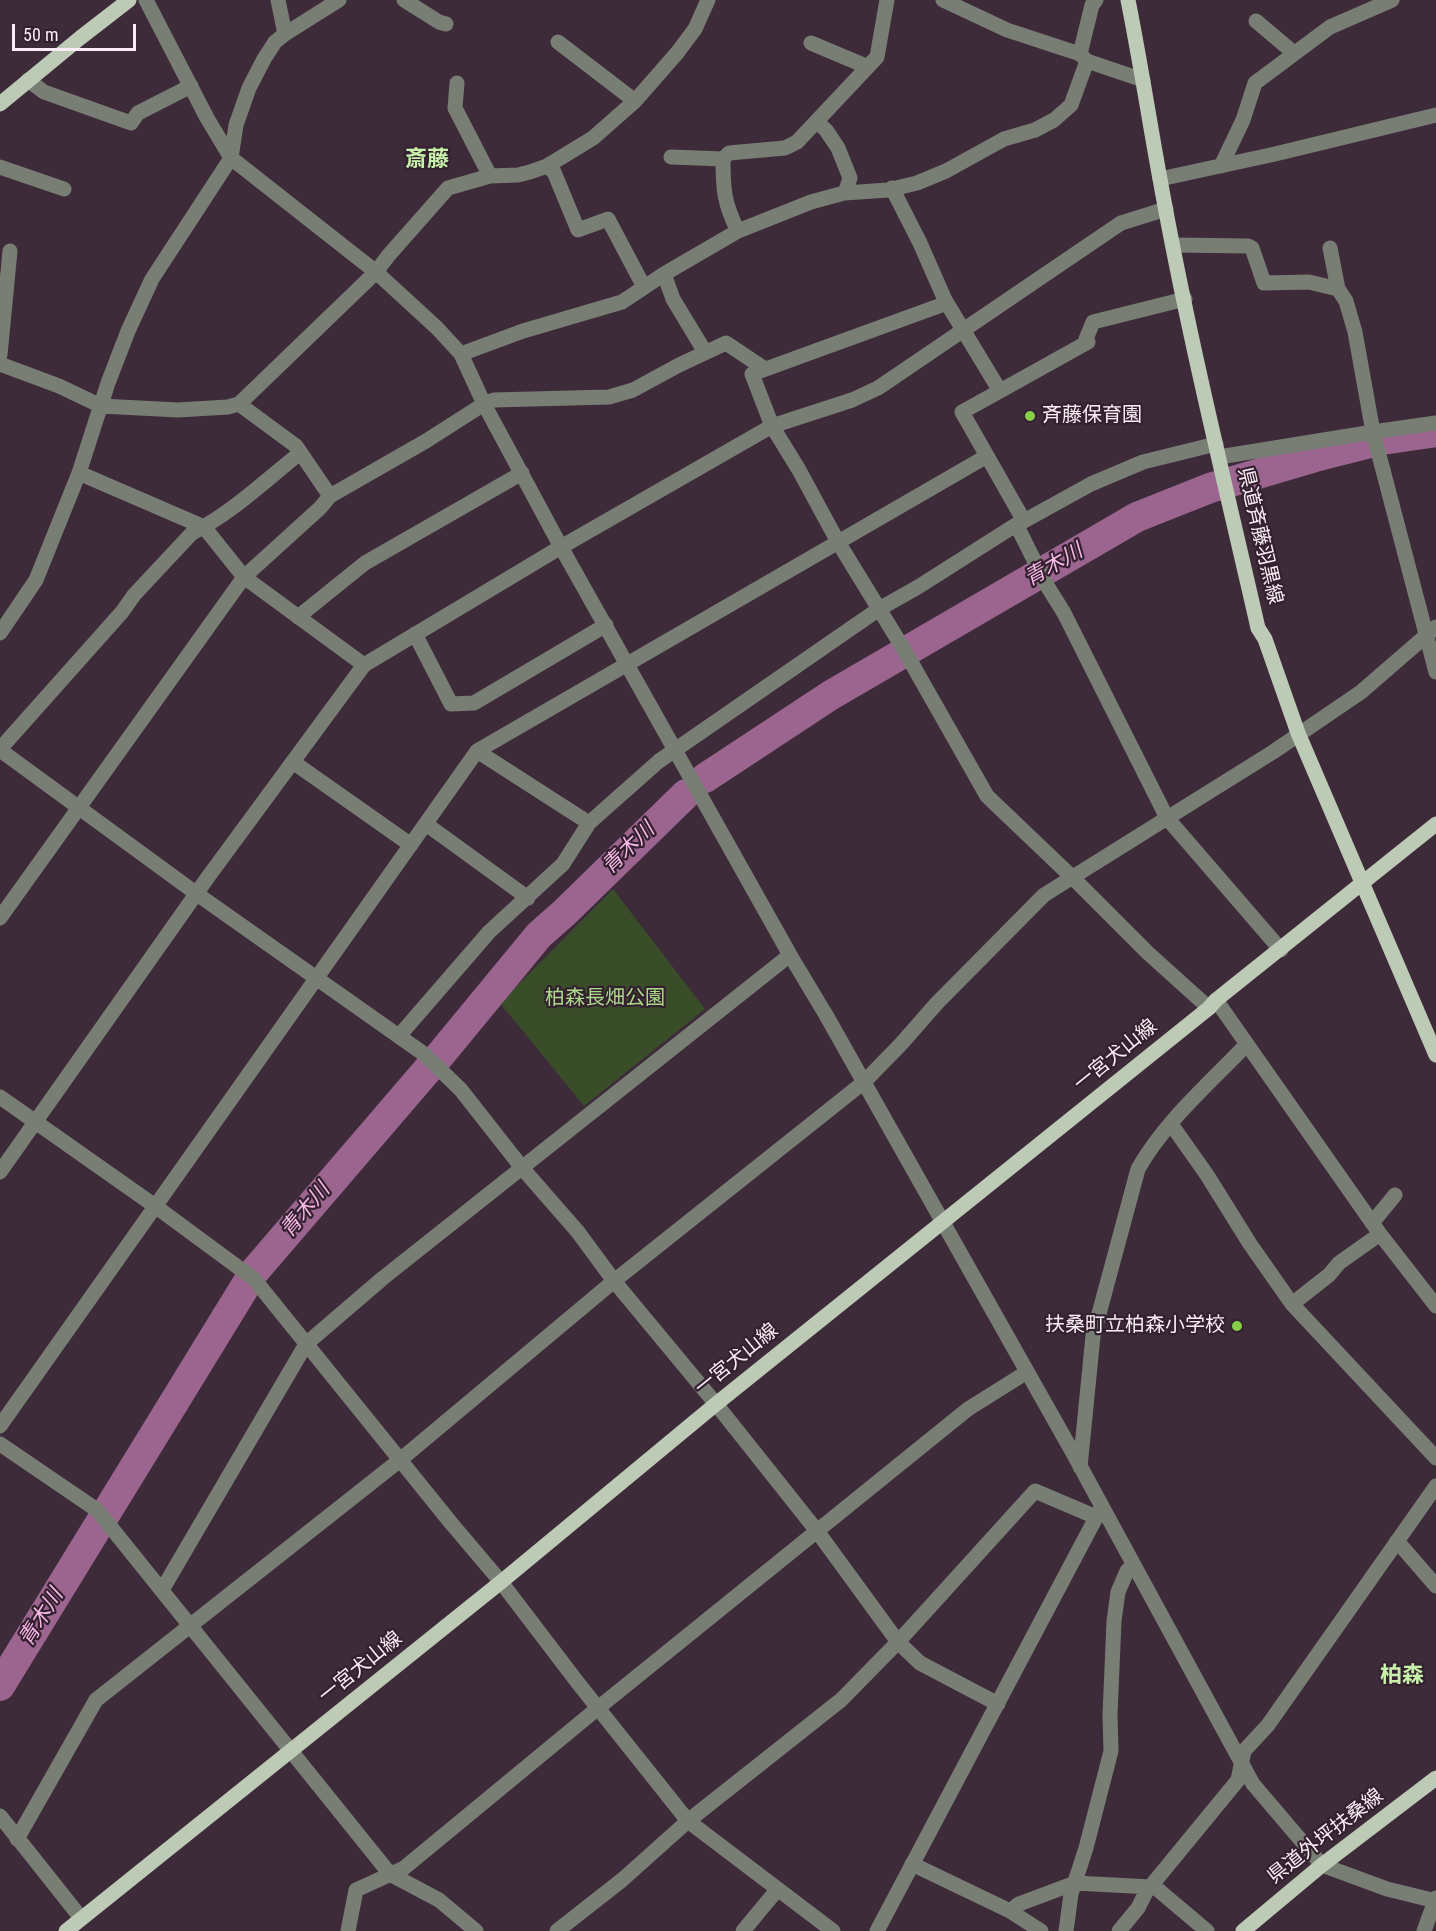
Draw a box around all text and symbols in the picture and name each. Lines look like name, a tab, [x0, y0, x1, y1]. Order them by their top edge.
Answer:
scale bar	[15, 12, 140, 50]
text: 50 m	[23, 24, 58, 45]
district label: 斎藤	[405, 147, 449, 173]
place label: 斉藤保育園	[1042, 404, 1142, 428]
marker: 斉藤保育園	[1023, 409, 1037, 423]
street label: 県道斉藤羽黒線	[1232, 465, 1286, 607]
water label: 青木川	[1020, 539, 1088, 593]
water label: 青木川	[598, 818, 660, 880]
park label: 柏森長畑公園	[545, 987, 665, 1011]
street label: 一宮犬山線	[1070, 1015, 1162, 1097]
water label: 青木川	[276, 1179, 336, 1243]
place label: 扶桑町立柏森小学校	[1045, 1314, 1225, 1338]
street label: 一宮犬山線	[691, 1319, 783, 1401]
marker: 扶桑町立柏森小学校	[1230, 1319, 1244, 1333]
water label: 青木川	[15, 1585, 69, 1651]
street label: 一宮犬山線	[315, 1627, 407, 1709]
district label: 柏森	[1380, 1663, 1424, 1689]
street label: 県道外坪扶桑線	[1263, 1784, 1389, 1890]

